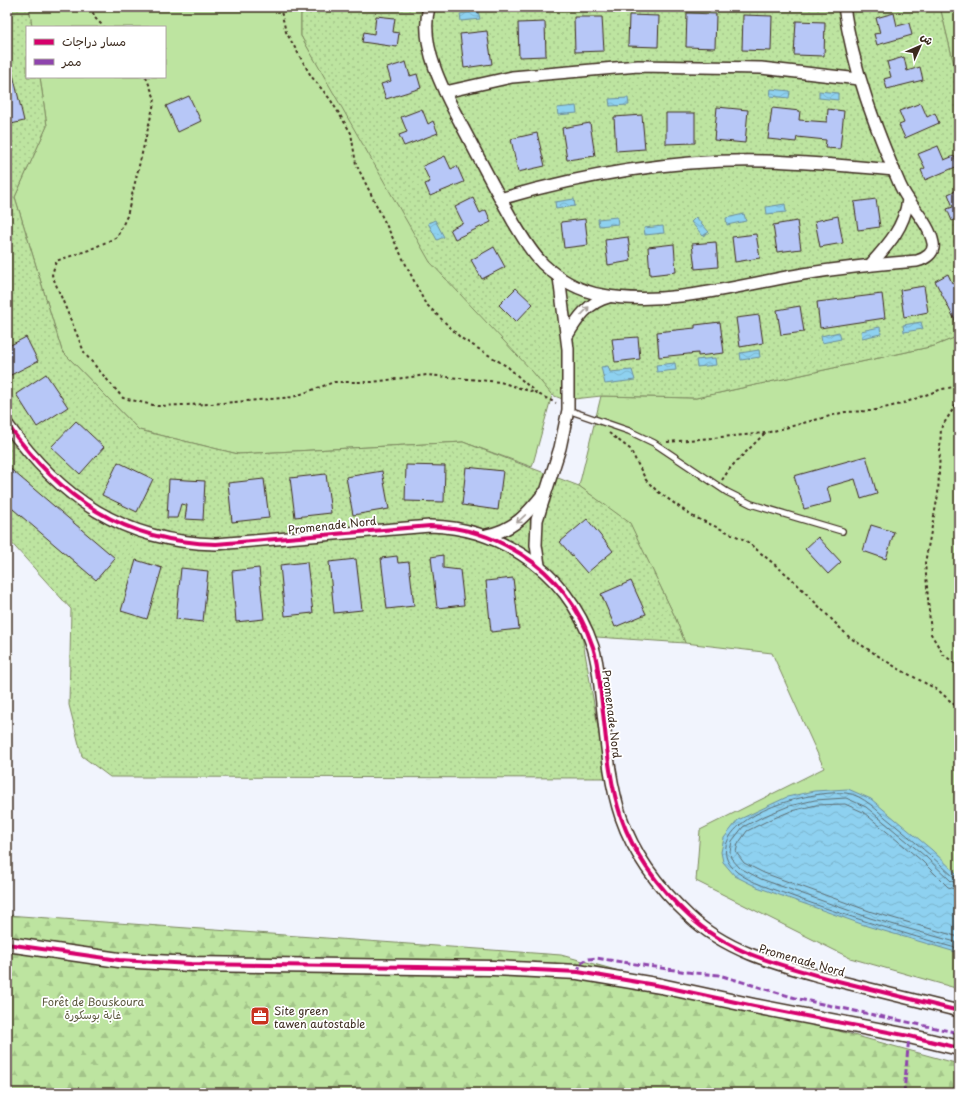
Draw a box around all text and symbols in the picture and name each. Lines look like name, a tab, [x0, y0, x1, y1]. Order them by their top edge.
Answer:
legend	[26, 26, 166, 78]
north arrow	[900, 26, 940, 66]
text: ش	[917, 28, 938, 49]
text: مسار دراجات	[62, 32, 126, 50]
text: ممر	[61, 52, 81, 70]
one-way arrow	[580, 306, 590, 316]
street label: Promenade Nord	[287, 512, 378, 538]
one-way arrow	[516, 514, 526, 523]
street label: Promenade Nord	[598, 669, 626, 760]
street label: Promenade Nord	[757, 940, 848, 981]
park label: Forêt de Bouskoura غابة بوسكورة	[42, 993, 145, 1023]
place label: Site green tawen autostable	[274, 1002, 365, 1032]
office icon: Site green tawen autostable	[249, 1005, 271, 1027]

